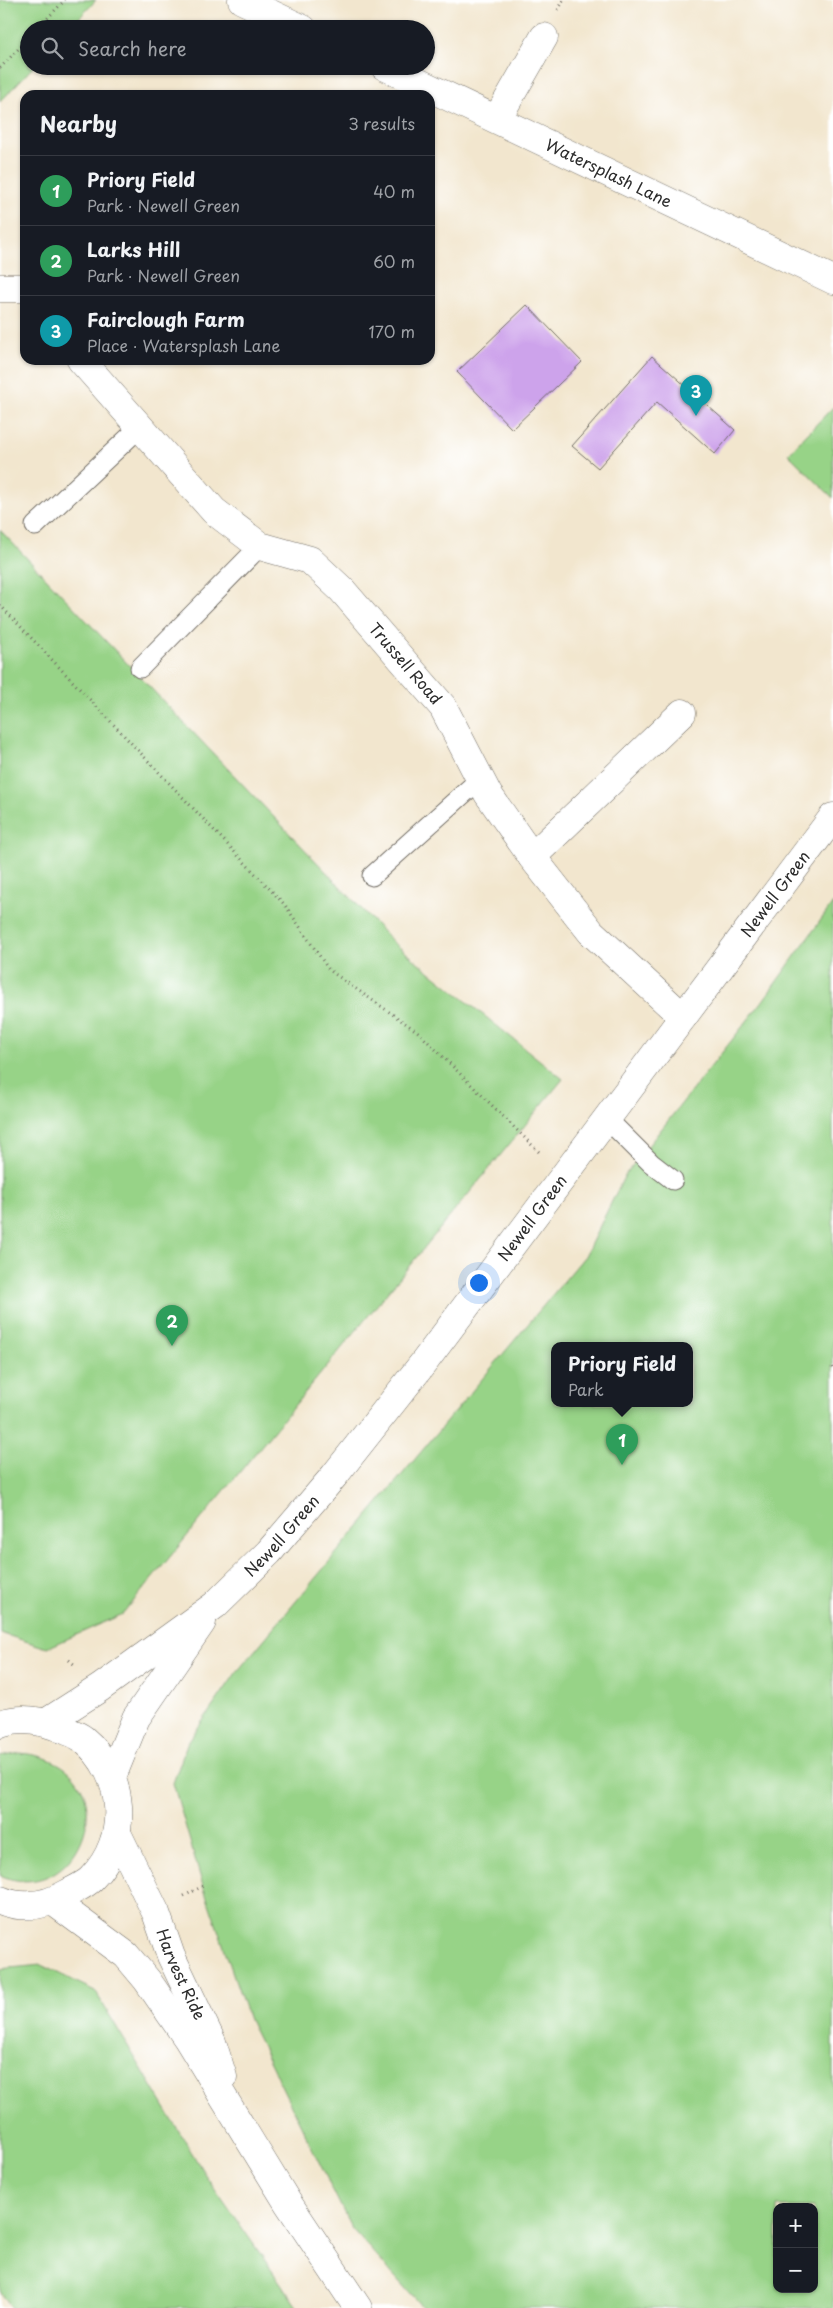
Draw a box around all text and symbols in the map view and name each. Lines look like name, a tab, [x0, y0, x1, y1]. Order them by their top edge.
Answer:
search box	[20, 20, 435, 75]
icon: search	[38, 34, 66, 62]
text: Search here	[78, 34, 187, 62]
text: Nearby	[40, 107, 117, 139]
text: 3 results	[348, 111, 415, 135]
street label: Watersplash Lane	[542, 132, 677, 213]
text: Priory Field	[87, 165, 195, 193]
text: 1	[52, 179, 60, 203]
text: 40 m	[373, 179, 415, 203]
text: Park · Newell Green	[87, 193, 240, 217]
text: Larks Hill	[87, 235, 180, 263]
text: 2	[50, 249, 62, 273]
text: 60 m	[373, 249, 415, 273]
text: Park · Newell Green	[87, 263, 240, 287]
text: Fairclough Farm	[87, 305, 245, 333]
text: 3	[51, 319, 61, 343]
text: 170 m	[369, 319, 415, 343]
text: Place · Watersplash Lane	[87, 333, 280, 357]
pin: 3	[680, 375, 712, 416]
street label: Trussell Road	[364, 617, 448, 709]
street label: Newell Green	[734, 845, 815, 942]
street label: Newell Green	[491, 1169, 572, 1266]
your location	[466, 1270, 492, 1296]
pin: 2	[156, 1305, 188, 1346]
popup	[551, 1342, 693, 1407]
text: Priory Field	[568, 1349, 676, 1377]
text: Park	[568, 1377, 604, 1401]
pin: 1	[606, 1424, 638, 1465]
street label: Newell Green	[238, 1489, 324, 1581]
street label: Harvest Ride	[151, 1925, 213, 2023]
map controls	[773, 2203, 818, 2293]
button: +	[773, 2203, 818, 2248]
button: −	[773, 2248, 818, 2293]

